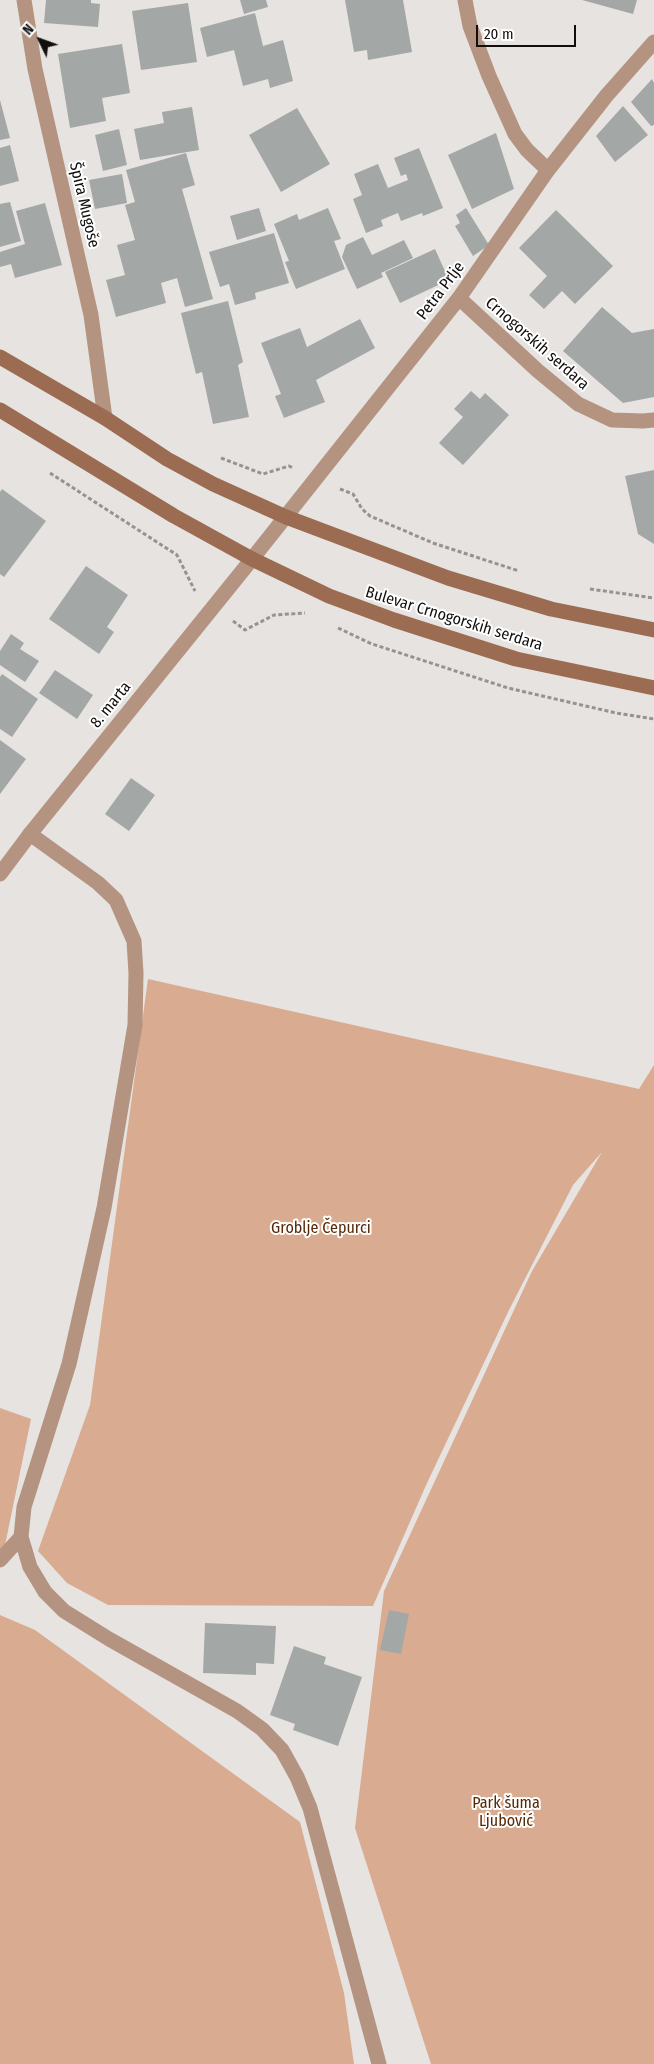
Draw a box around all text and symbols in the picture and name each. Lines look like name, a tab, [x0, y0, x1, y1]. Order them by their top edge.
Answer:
north arrow	[15, 15, 65, 65]
scale bar	[479, 15, 579, 47]
text: N	[19, 21, 38, 38]
text: 20 m	[484, 25, 514, 43]
street label: Špira Mugoše	[65, 160, 103, 250]
street label: Petra Prlje	[413, 258, 469, 324]
street label: Crnogorskih serdara	[481, 294, 593, 394]
street label: Bulevar Crnogorskih serdara	[363, 583, 545, 655]
street label: 8. marta	[87, 678, 135, 732]
park label: Groblje Čepurci	[271, 1219, 371, 1239]
park label: Park šuma Ljubović	[472, 1794, 540, 1832]

